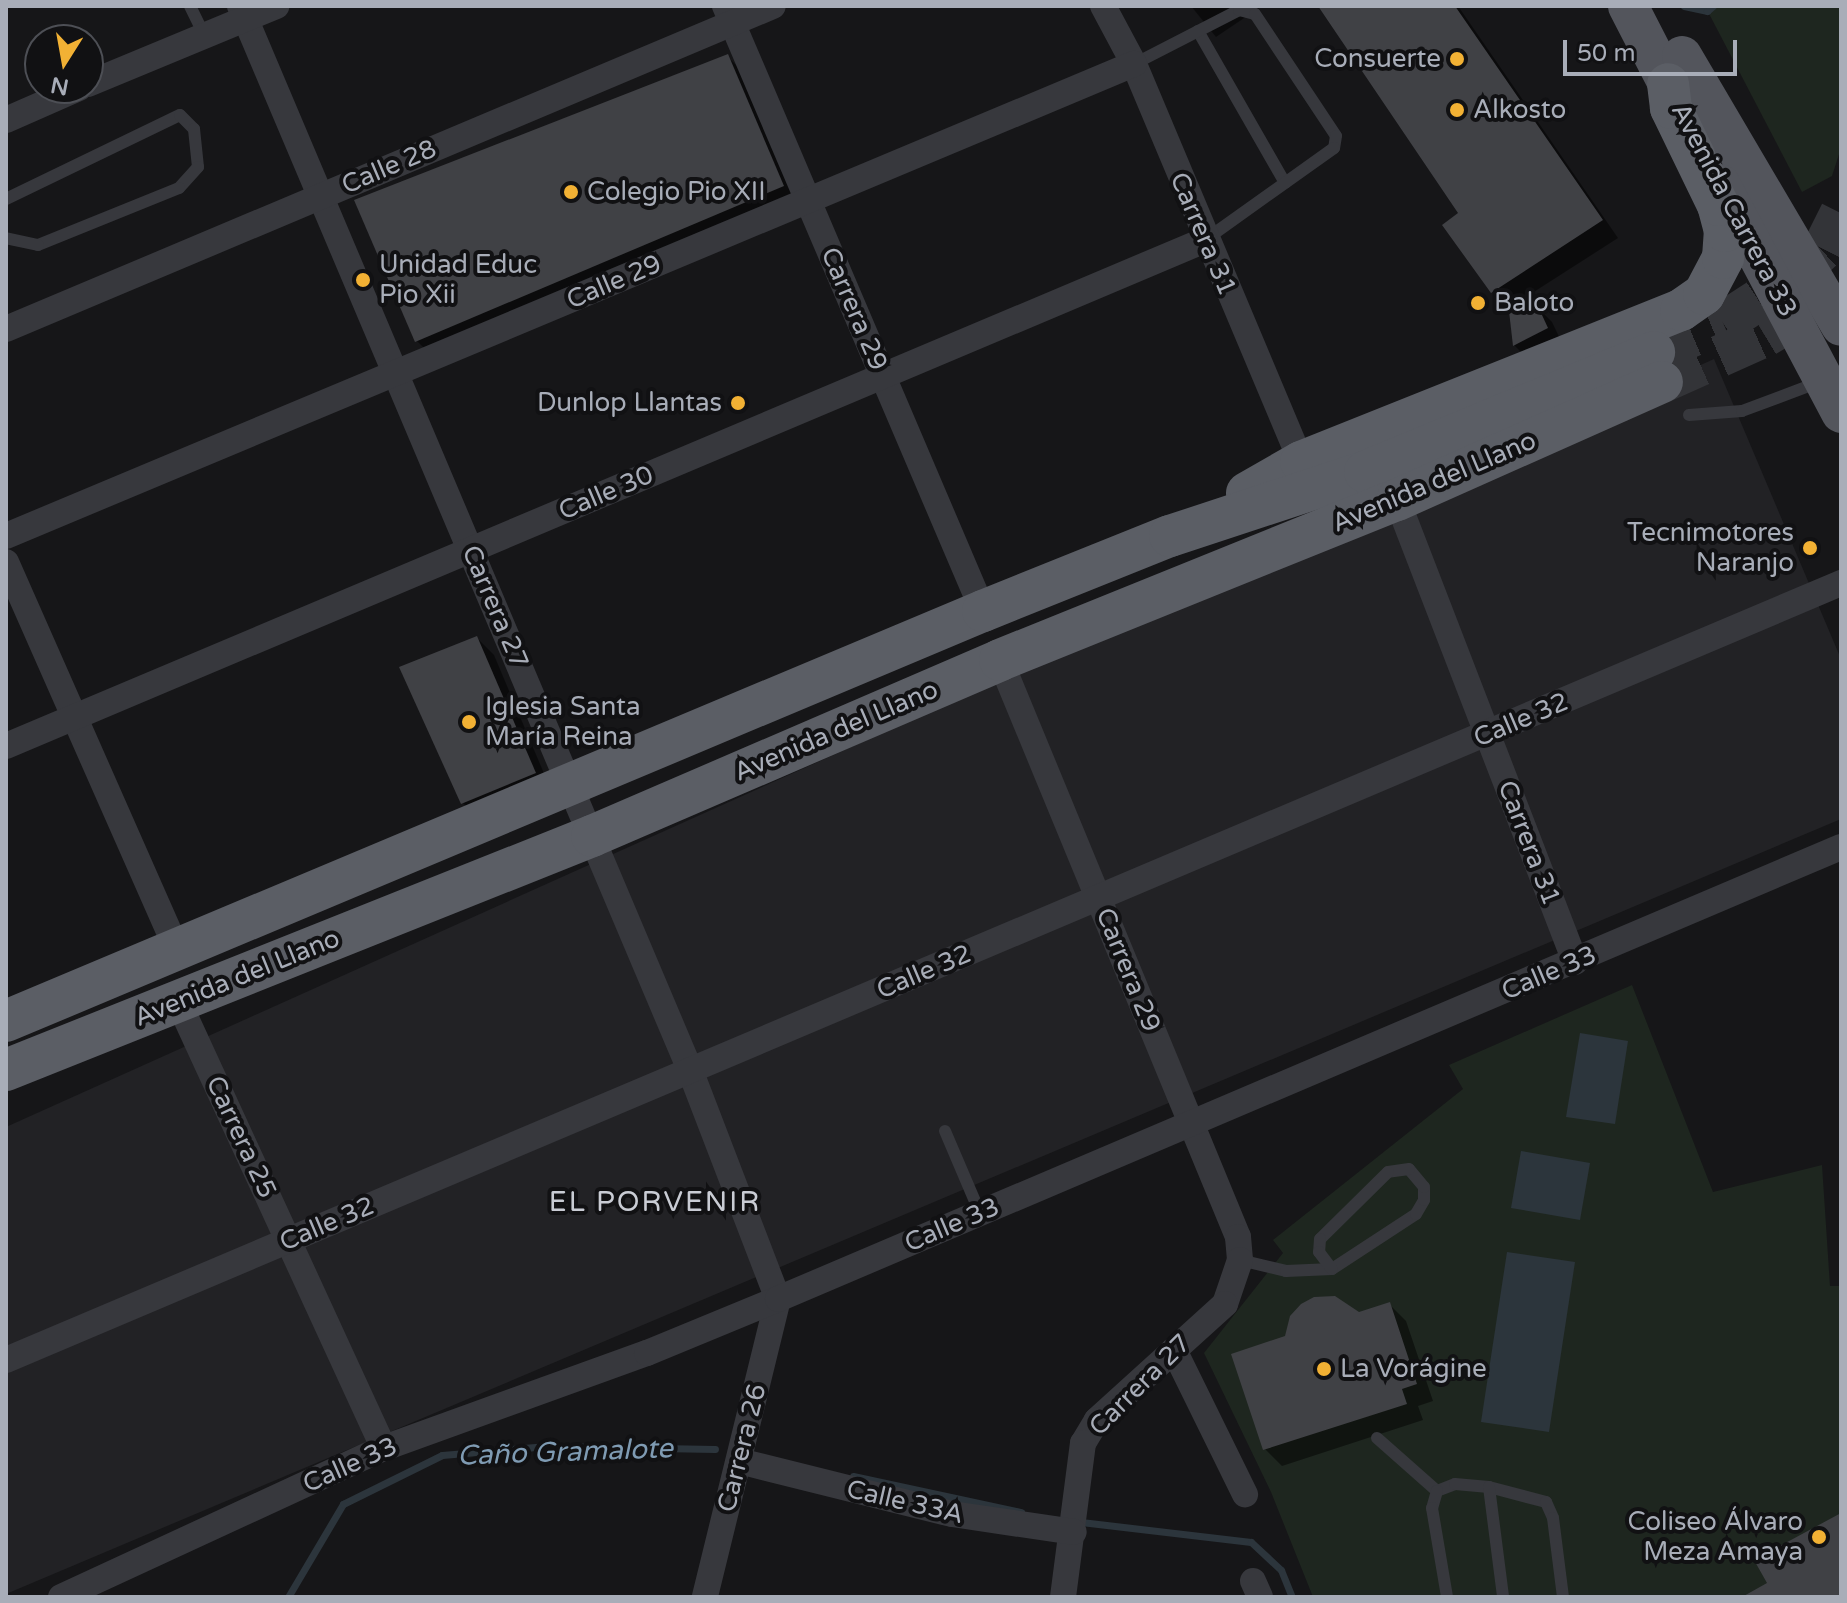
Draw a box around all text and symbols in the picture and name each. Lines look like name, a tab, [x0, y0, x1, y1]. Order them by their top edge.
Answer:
north arrow	[24, 24, 104, 104]
scale bar	[1567, 24, 1741, 74]
text: 50 m	[1577, 39, 1635, 68]
place label: Consuerte	[1314, 43, 1441, 75]
marker: Consuerte	[1448, 50, 1466, 68]
text: N	[49, 71, 71, 100]
place label: Alkosto	[1473, 94, 1566, 126]
street label: Avenida Carrera 33	[1664, 98, 1804, 322]
marker: Alkosto	[1448, 101, 1466, 119]
street label: Calle 28	[337, 133, 441, 201]
street label: Carrera 31	[1163, 168, 1243, 300]
place label: Colegio Pio XII	[587, 176, 766, 208]
marker: Colegio Pio XII	[562, 183, 580, 201]
street label: Carrera 29	[814, 243, 894, 375]
street label: Calle 29	[562, 248, 666, 316]
place label: Unidad Educ Pio Xii	[379, 249, 537, 310]
marker: Unidad Educ Pio Xii	[354, 271, 372, 289]
place label: Baloto	[1494, 287, 1574, 319]
marker: Baloto	[1469, 294, 1487, 312]
place label: Dunlop Llantas	[537, 387, 722, 419]
marker: Dunlop Llantas	[729, 394, 747, 412]
street label: Avenida del Llano	[1327, 425, 1541, 539]
street label: Calle 30	[554, 459, 658, 527]
place label: Tecnimotores Naranjo	[1627, 517, 1794, 578]
marker: Tecnimotores Naranjo	[1801, 539, 1819, 557]
street label: Carrera 27	[455, 541, 535, 673]
street label: Avenida del Llano	[729, 674, 943, 788]
street label: Calle 32	[1469, 686, 1573, 754]
place label: Iglesia Santa María Reina	[485, 691, 641, 752]
marker: Iglesia Santa María Reina	[460, 713, 478, 731]
street label: Carrera 31	[1491, 776, 1567, 910]
street label: Carrera 29	[1089, 903, 1167, 1037]
street label: Avenida del Llano	[130, 923, 344, 1033]
street label: Calle 32	[872, 938, 976, 1006]
street label: Calle 33	[1497, 939, 1601, 1007]
street label: Carrera 25	[199, 1071, 283, 1203]
district label: EL PORVENIR	[549, 1185, 761, 1219]
street label: Calle 32	[275, 1190, 379, 1258]
street label: Calle 33	[900, 1191, 1004, 1259]
street label: Carrera 27	[1083, 1328, 1197, 1442]
place label: La Vorágine	[1340, 1353, 1487, 1385]
marker: La Vorágine	[1315, 1360, 1333, 1378]
street label: Carrera 26	[711, 1381, 773, 1515]
street label: Calle 33	[298, 1430, 402, 1500]
water label: Caño Gramalote	[457, 1431, 673, 1473]
street label: Calle 33A	[843, 1473, 967, 1531]
place label: Coliseo Álvaro Meza Amaya	[1628, 1506, 1803, 1568]
marker: Coliseo Álvaro Meza Amaya	[1810, 1528, 1828, 1546]

